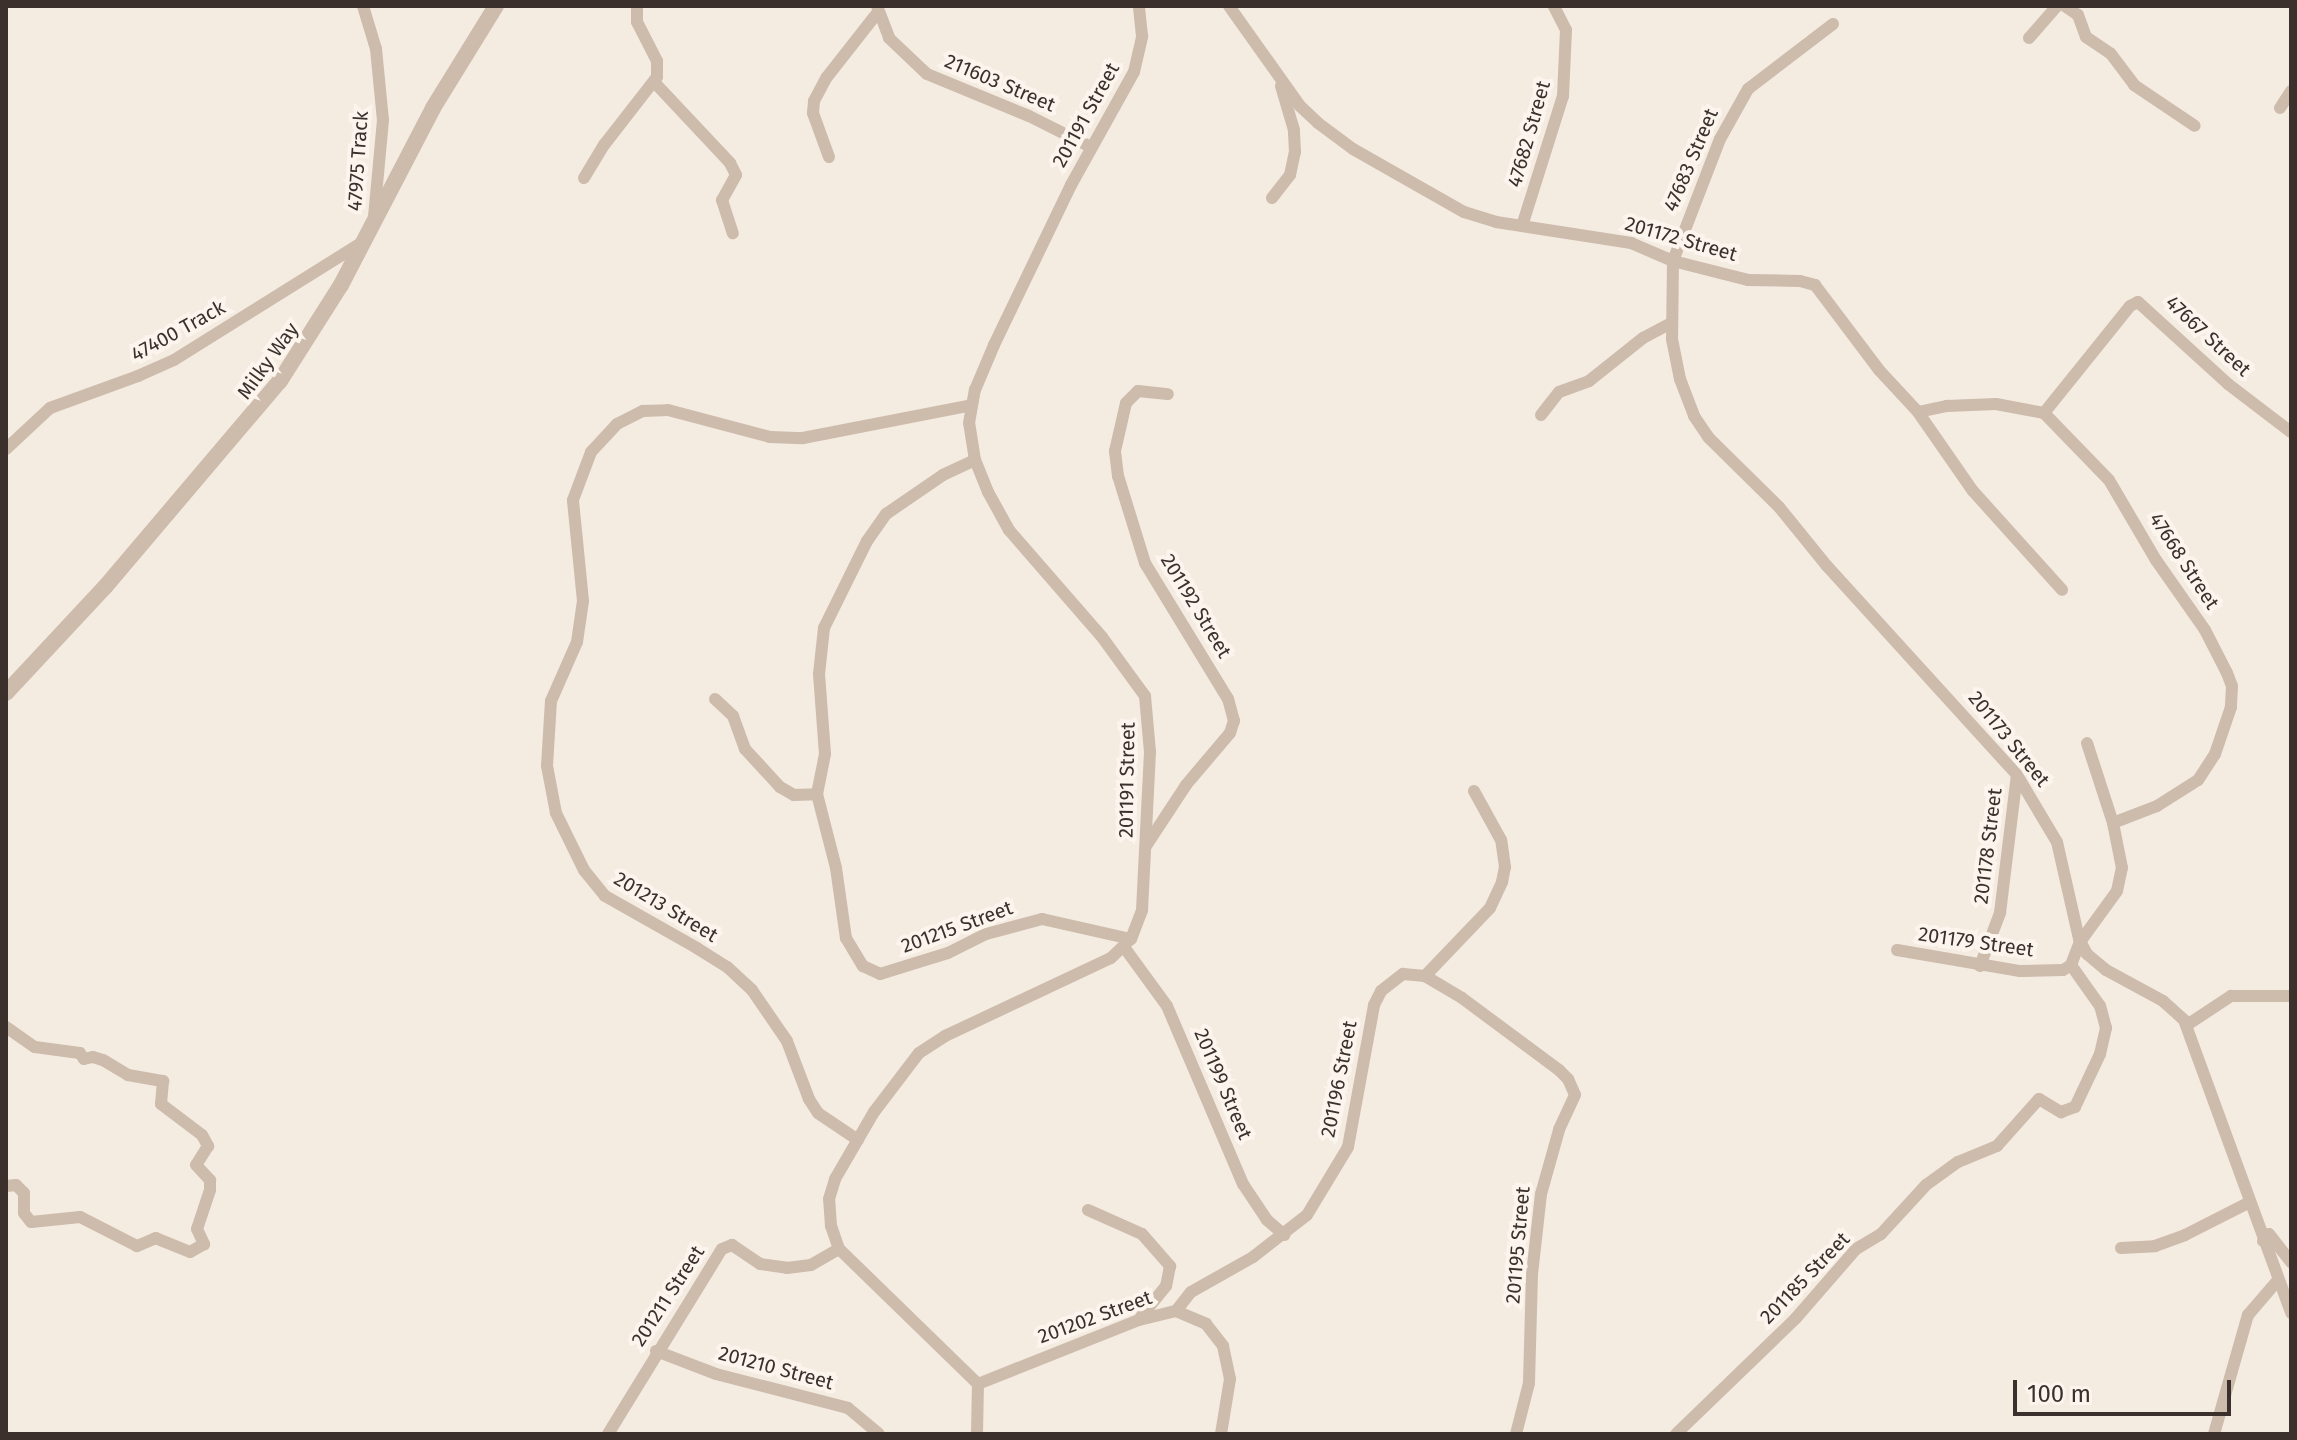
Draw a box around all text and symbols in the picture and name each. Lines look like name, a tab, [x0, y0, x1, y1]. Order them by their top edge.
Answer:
street label: 211603 Street	[941, 49, 1059, 117]
street label: 201191 Street	[1047, 58, 1125, 172]
street label: 47682 Street	[1502, 78, 1556, 190]
street label: 47683 Street	[1659, 105, 1723, 215]
street label: 47975 Track	[343, 110, 373, 212]
street label: 201172 Street	[1622, 212, 1740, 266]
street label: 47667 Street	[2160, 290, 2256, 382]
street label: 47400 Track	[127, 295, 229, 367]
street label: Milky Way	[232, 318, 304, 404]
street label: 47668 Street	[2144, 508, 2224, 614]
street label: 201192 Street	[1156, 550, 1236, 662]
street label: 201173 Street	[1963, 686, 2055, 792]
street label: 201191 Street	[1114, 722, 1140, 838]
street label: 201178 Street	[1969, 787, 2007, 905]
street label: 201213 Street	[610, 867, 722, 947]
street label: 201215 Street	[898, 896, 1016, 958]
street label: 201179 Street	[1917, 922, 2035, 962]
street label: 201196 Street	[1316, 1019, 1362, 1139]
street label: 201199 Street	[1189, 1025, 1257, 1143]
street label: 201195 Street	[1501, 1185, 1535, 1305]
street label: 201185 Street	[1755, 1227, 1855, 1329]
street label: 201211 Street	[627, 1241, 709, 1351]
street label: 201202 Street	[1035, 1285, 1155, 1349]
street label: 201210 Street	[716, 1341, 836, 1395]
scale bar	[2017, 1364, 2235, 1414]
text: 100 m	[2027, 1380, 2091, 1408]

